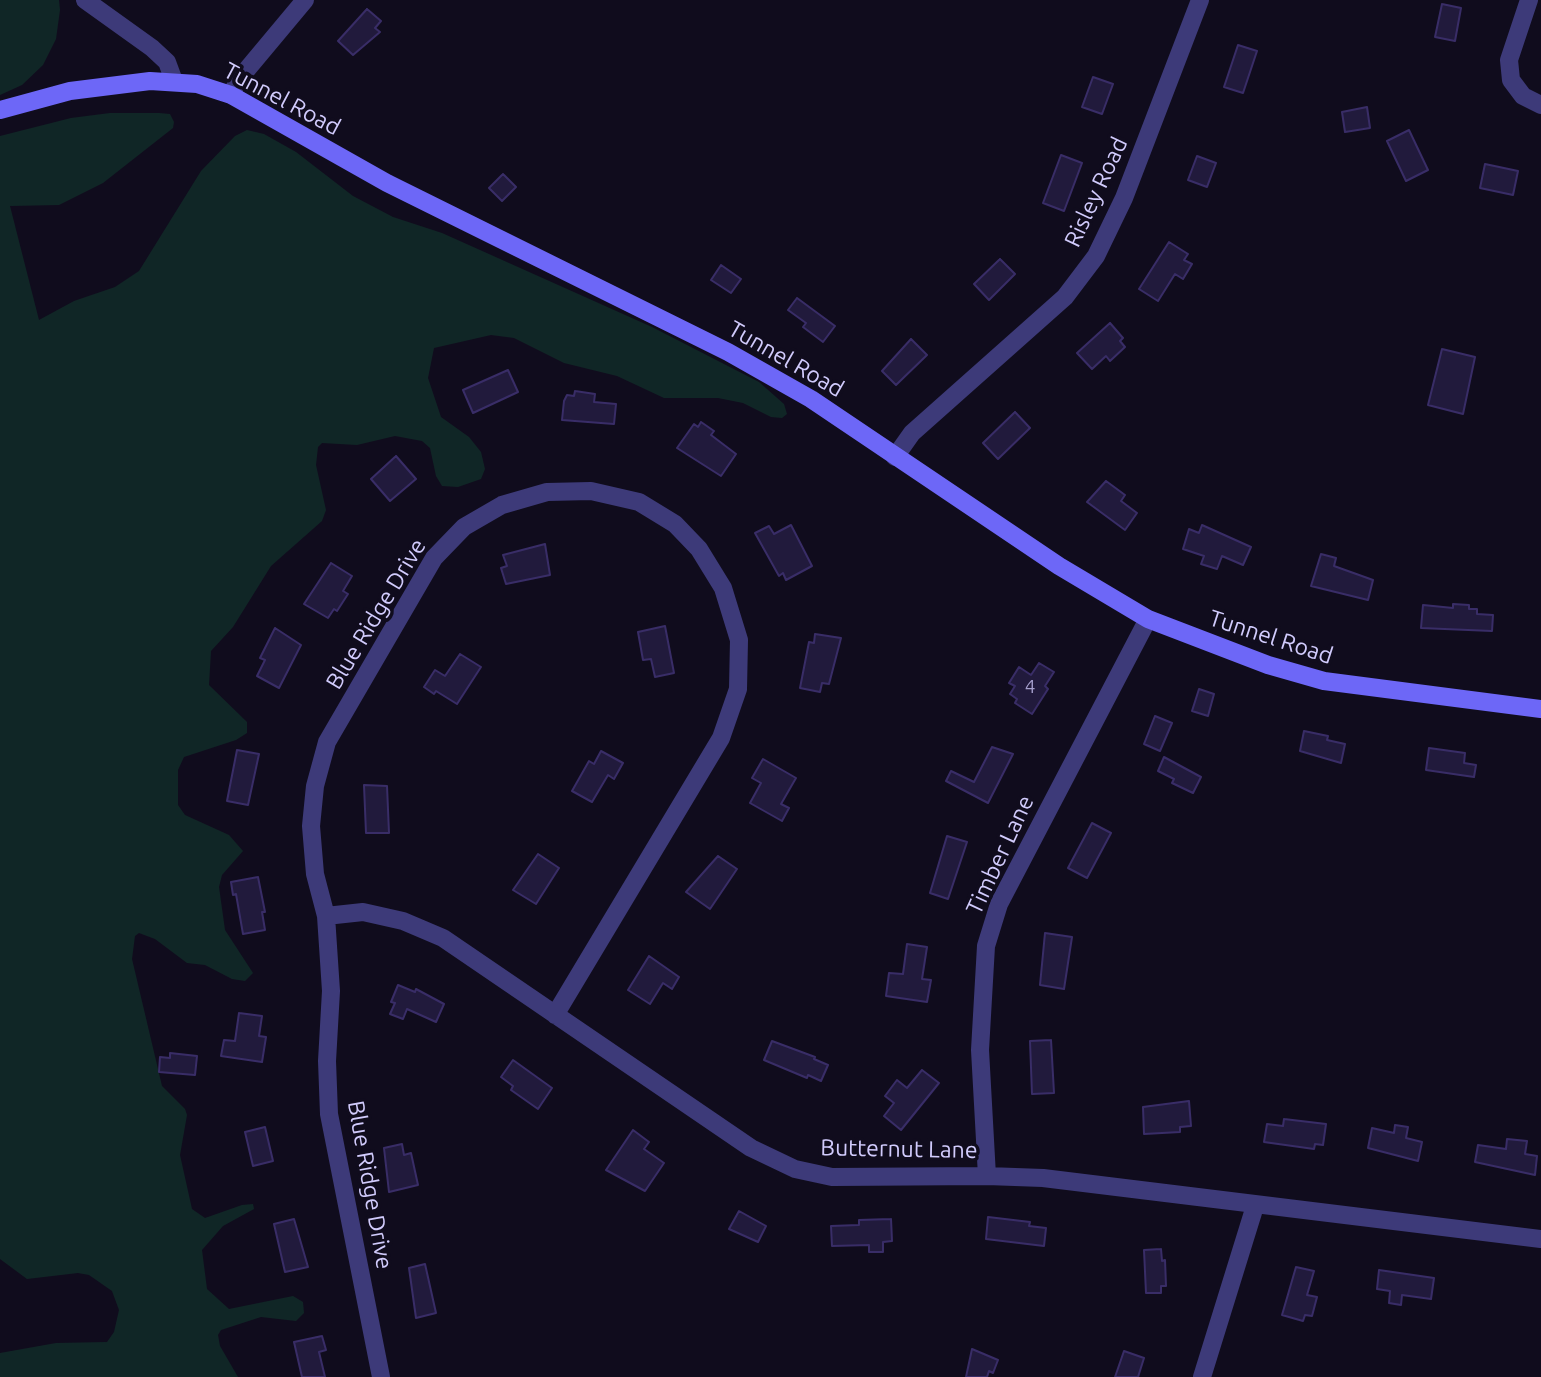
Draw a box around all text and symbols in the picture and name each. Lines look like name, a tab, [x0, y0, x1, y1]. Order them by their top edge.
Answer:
street label: Tunnel Road	[219, 57, 345, 141]
street label: Risley Road	[1059, 133, 1133, 251]
street label: Tunnel Road	[723, 315, 849, 403]
street label: Blue Ridge Drive	[320, 534, 432, 694]
street label: Tunnel Road	[1206, 604, 1336, 670]
house number: 4	[1025, 676, 1035, 698]
street label: Timber Lane	[960, 791, 1040, 919]
street label: Blue Ridge Drive	[342, 1099, 398, 1271]
street label: Butternut Lane	[820, 1134, 978, 1164]

